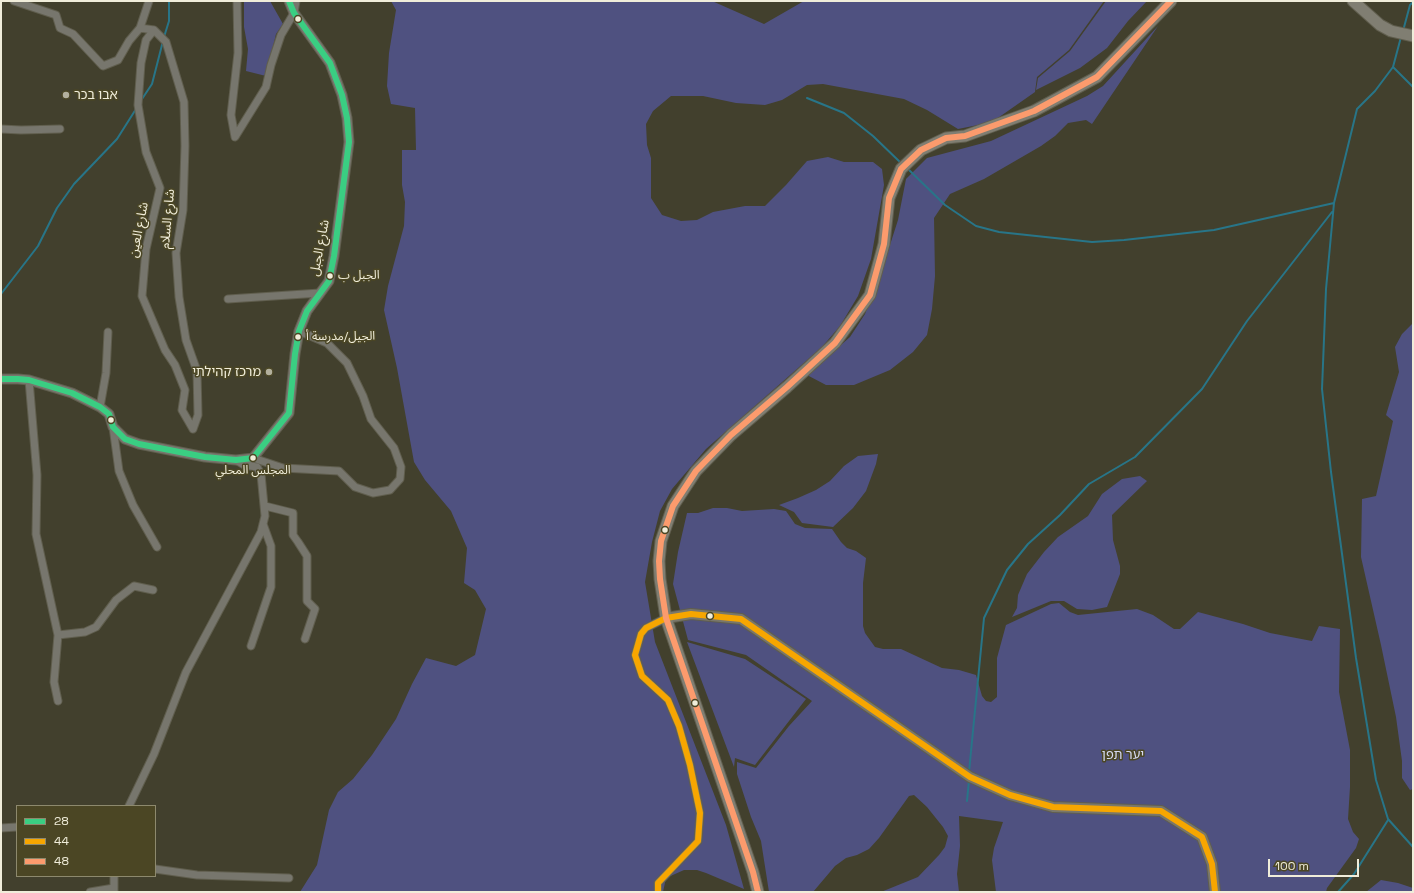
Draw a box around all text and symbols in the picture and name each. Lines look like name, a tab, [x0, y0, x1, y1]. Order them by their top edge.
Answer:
unlabelled marker	[293, 14, 303, 24]
place label: אבו בכר	[74, 87, 118, 103]
marker: אבו בכר	[61, 90, 71, 100]
street label: شارع السلام	[158, 188, 178, 250]
street label: شارع العين	[126, 201, 152, 259]
street label: شارع الجبل	[307, 218, 333, 278]
place label: الجبل ب	[338, 269, 379, 283]
marker: الجبل ب	[325, 271, 335, 281]
place label: الجيل/مدرسة أ	[306, 330, 375, 344]
marker: الجيل/مدرسة أ	[293, 332, 303, 342]
place label: מרכז קהילתי	[192, 364, 261, 380]
marker: מרכז קהילתי	[264, 367, 274, 377]
unlabelled marker	[106, 415, 116, 425]
marker: المجلس المحلي	[248, 453, 258, 463]
place label: المجلس المحلي	[215, 464, 291, 478]
unlabelled marker	[660, 525, 670, 535]
unlabelled marker	[705, 611, 715, 621]
unlabelled marker	[690, 698, 700, 708]
park label: יער תפן	[1102, 747, 1144, 763]
legend	[16, 805, 156, 877]
text: 28	[54, 813, 69, 829]
text: 44	[54, 833, 69, 849]
scale bar	[1270, 851, 1361, 877]
text: 48	[54, 853, 69, 869]
text: 100 m	[1275, 858, 1309, 874]

